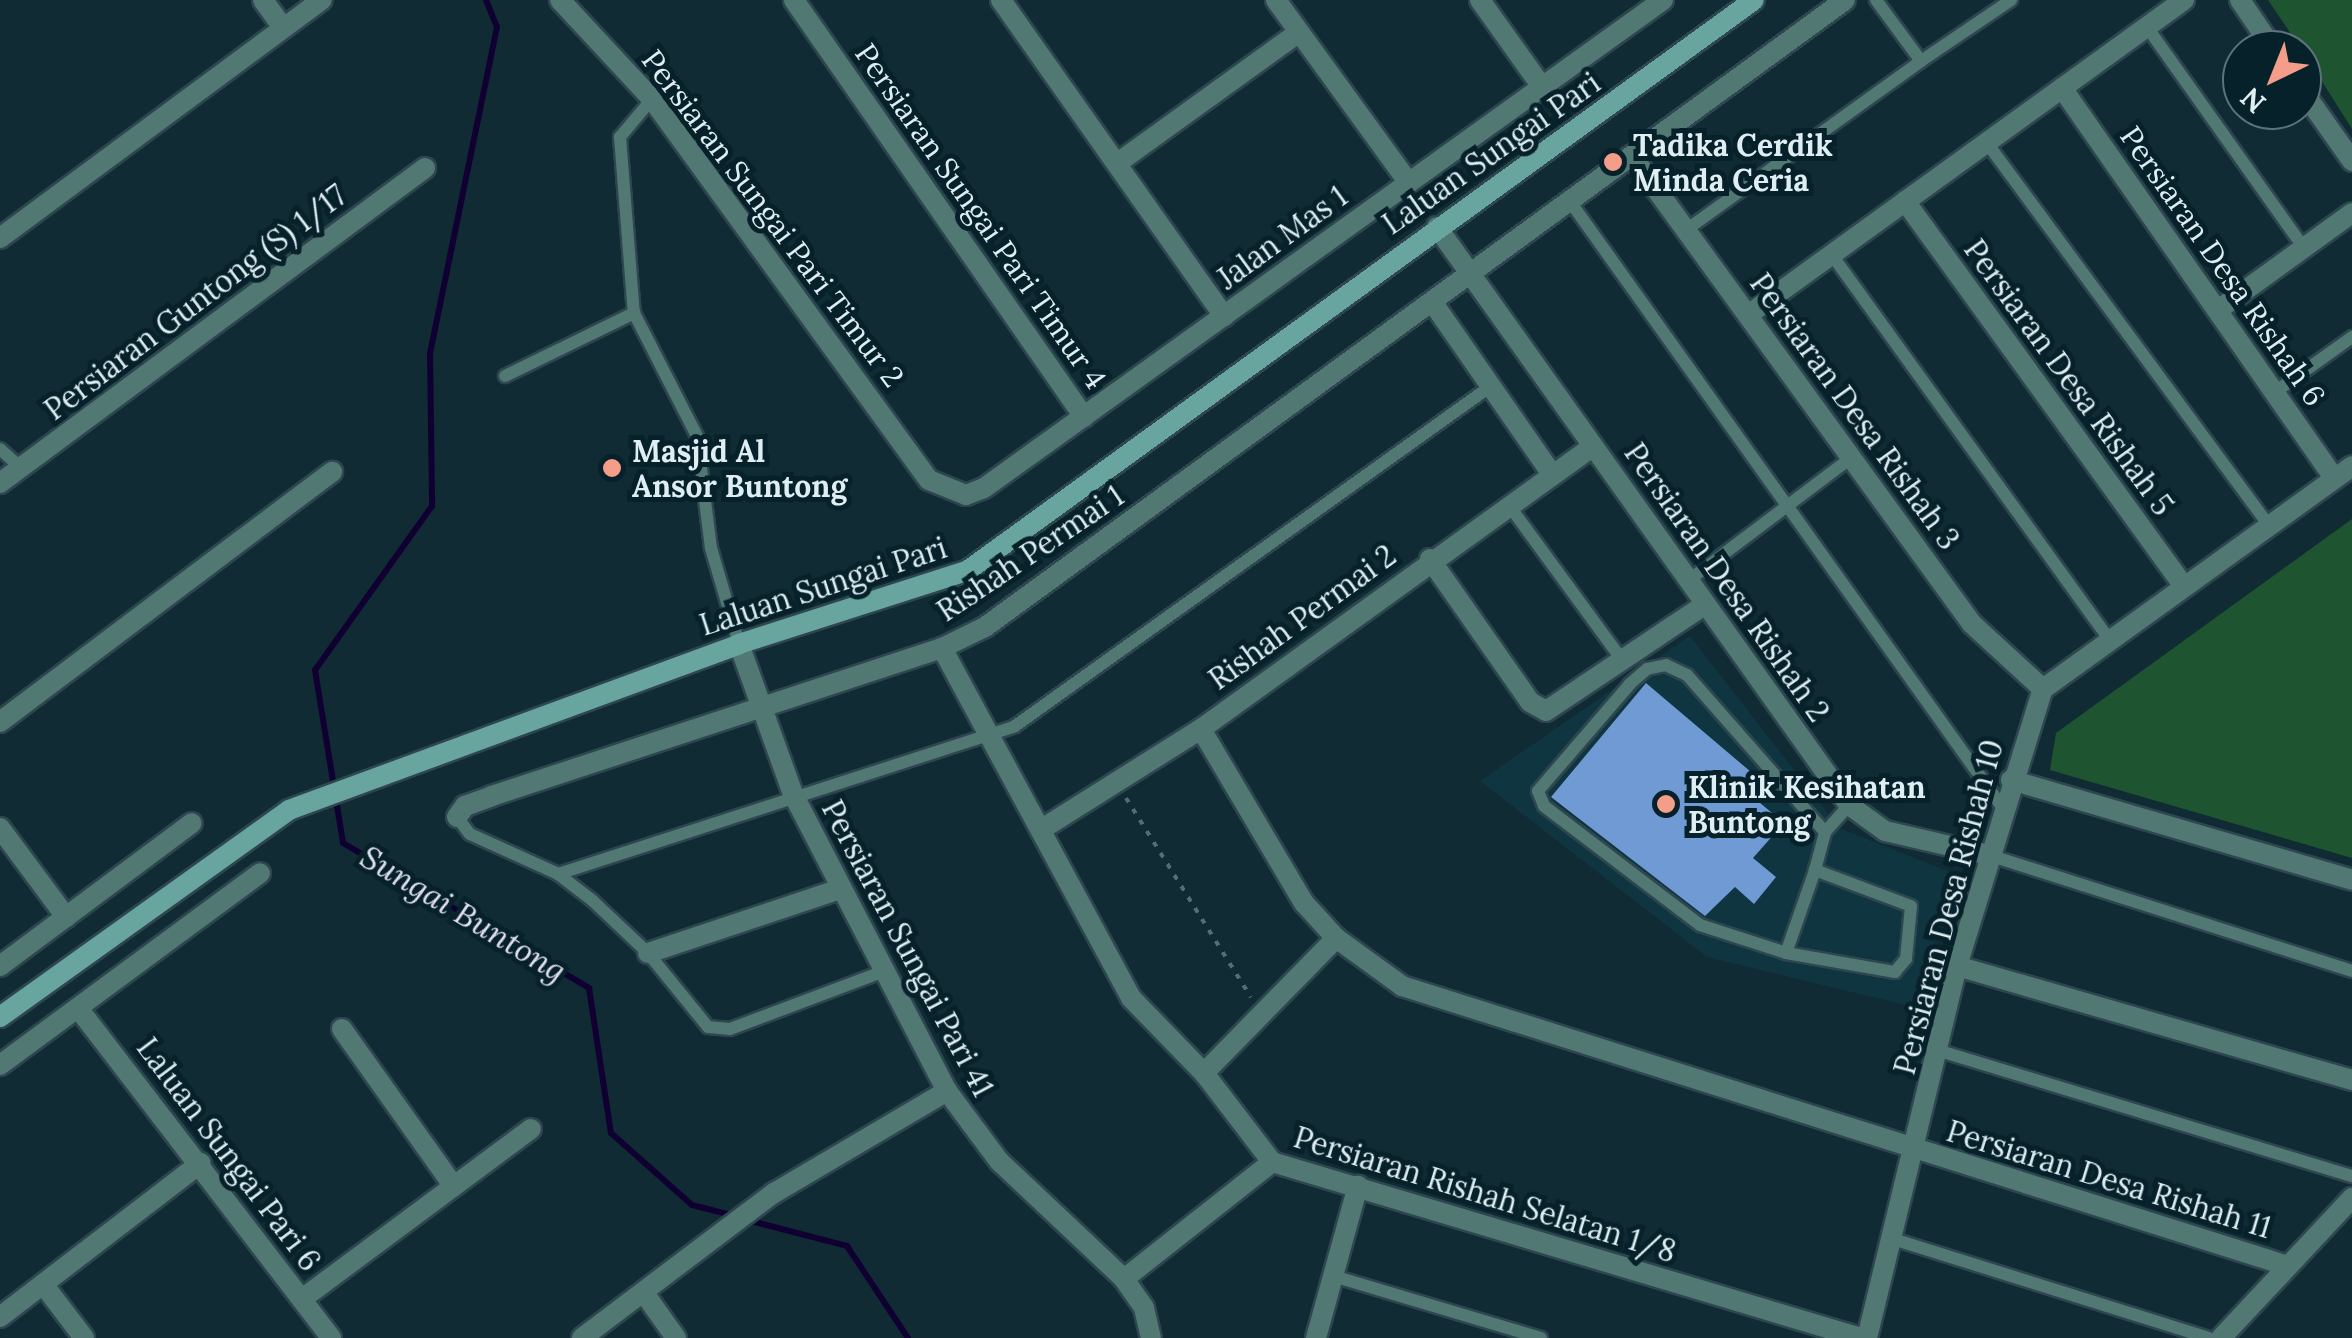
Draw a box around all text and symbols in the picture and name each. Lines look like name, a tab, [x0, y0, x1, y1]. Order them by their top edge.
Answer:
north arrow	[2222, 30, 2322, 130]
street label: Persiaran Sungai Pari Timur 4	[848, 37, 1114, 395]
street label: Persiaran Sungai Pari Timur 2	[634, 42, 912, 394]
street label: Laluan Sungai Pari	[1375, 64, 1607, 242]
text: N	[2233, 80, 2273, 121]
street label: Persiaran Desa Rishah 6	[2113, 119, 2333, 413]
place label: Tadika Cerdik Minda Ceria	[1633, 127, 1833, 198]
marker: Tadika Cerdik Minda Ceria	[1602, 151, 1624, 173]
street label: Persiaran Guntong (S) 1/17	[37, 177, 353, 427]
street label: Jalan Mas 1	[1210, 178, 1354, 296]
street label: Persiaran Desa Rishah 5	[1957, 232, 2181, 522]
street label: Persiaran Desa Rishah 3	[1743, 266, 1967, 556]
place label: Masjid Al Ansor Buntong	[632, 433, 847, 504]
street label: Persiaran Desa Rishah 2	[1617, 436, 1837, 728]
marker: Masjid Al Ansor Buntong	[601, 457, 623, 479]
street label: Rishah Permai 1	[930, 477, 1130, 629]
street label: Laluan Sungai Pari	[695, 529, 951, 643]
street label: Rishah Permai 2	[1201, 537, 1403, 697]
street label: Persiaran Desa Rishah 10	[1886, 736, 2010, 1078]
place label: Klinik Kesihatan Buntong	[1688, 769, 1926, 840]
marker: Klinik Kesihatan Buntong	[1653, 791, 1679, 817]
street label: Persiaran Sungai Pari 41	[815, 794, 1001, 1102]
water label: Sungai Buntong	[353, 838, 573, 990]
street label: Laluan Sungai Pari 6	[130, 1030, 328, 1278]
street label: Persiaran Desa Rishah 11	[1942, 1112, 2276, 1246]
street label: Persiaran Rishah Selatan 1/8	[1290, 1119, 1680, 1269]

